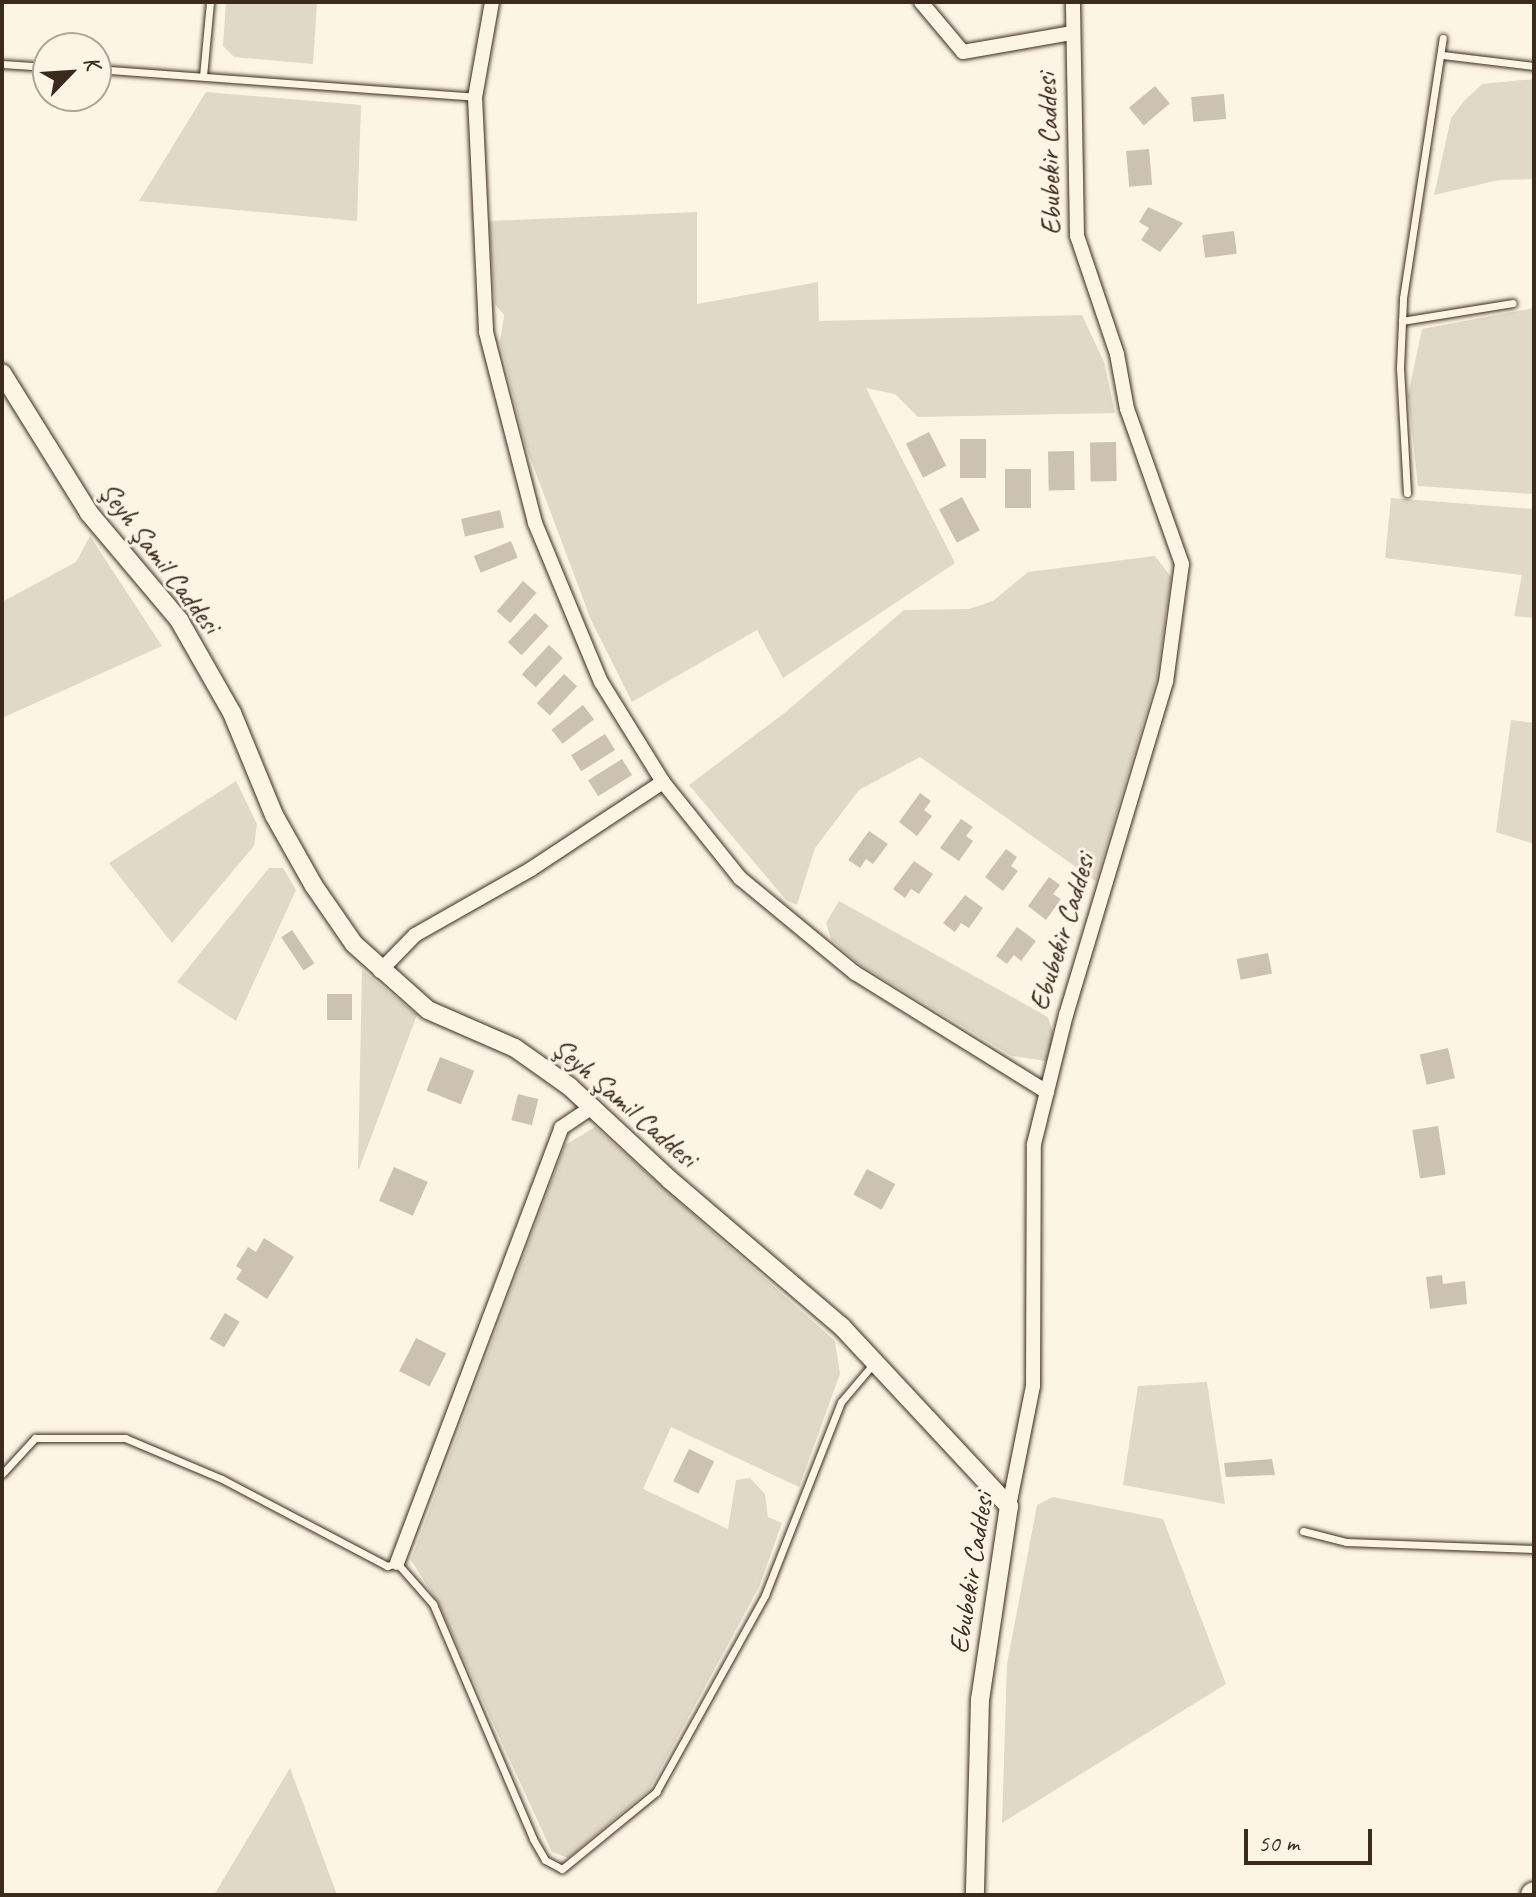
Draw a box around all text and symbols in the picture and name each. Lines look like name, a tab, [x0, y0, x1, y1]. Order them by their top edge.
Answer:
north arrow	[32, 32, 112, 112]
text: K	[77, 52, 107, 74]
street label: Ebubekir Caddesi	[1029, 72, 1069, 236]
street label: Şeyh Şamil Caddesi	[92, 475, 228, 641]
street label: Ebubekir Caddesi	[1022, 850, 1102, 1014]
street label: Şeyh Şamil Caddesi	[546, 1031, 704, 1175]
street label: Ebubekir Caddesi	[942, 1490, 1000, 1656]
scale bar	[1248, 1813, 1376, 1863]
text: 50 m	[1258, 1828, 1299, 1858]

